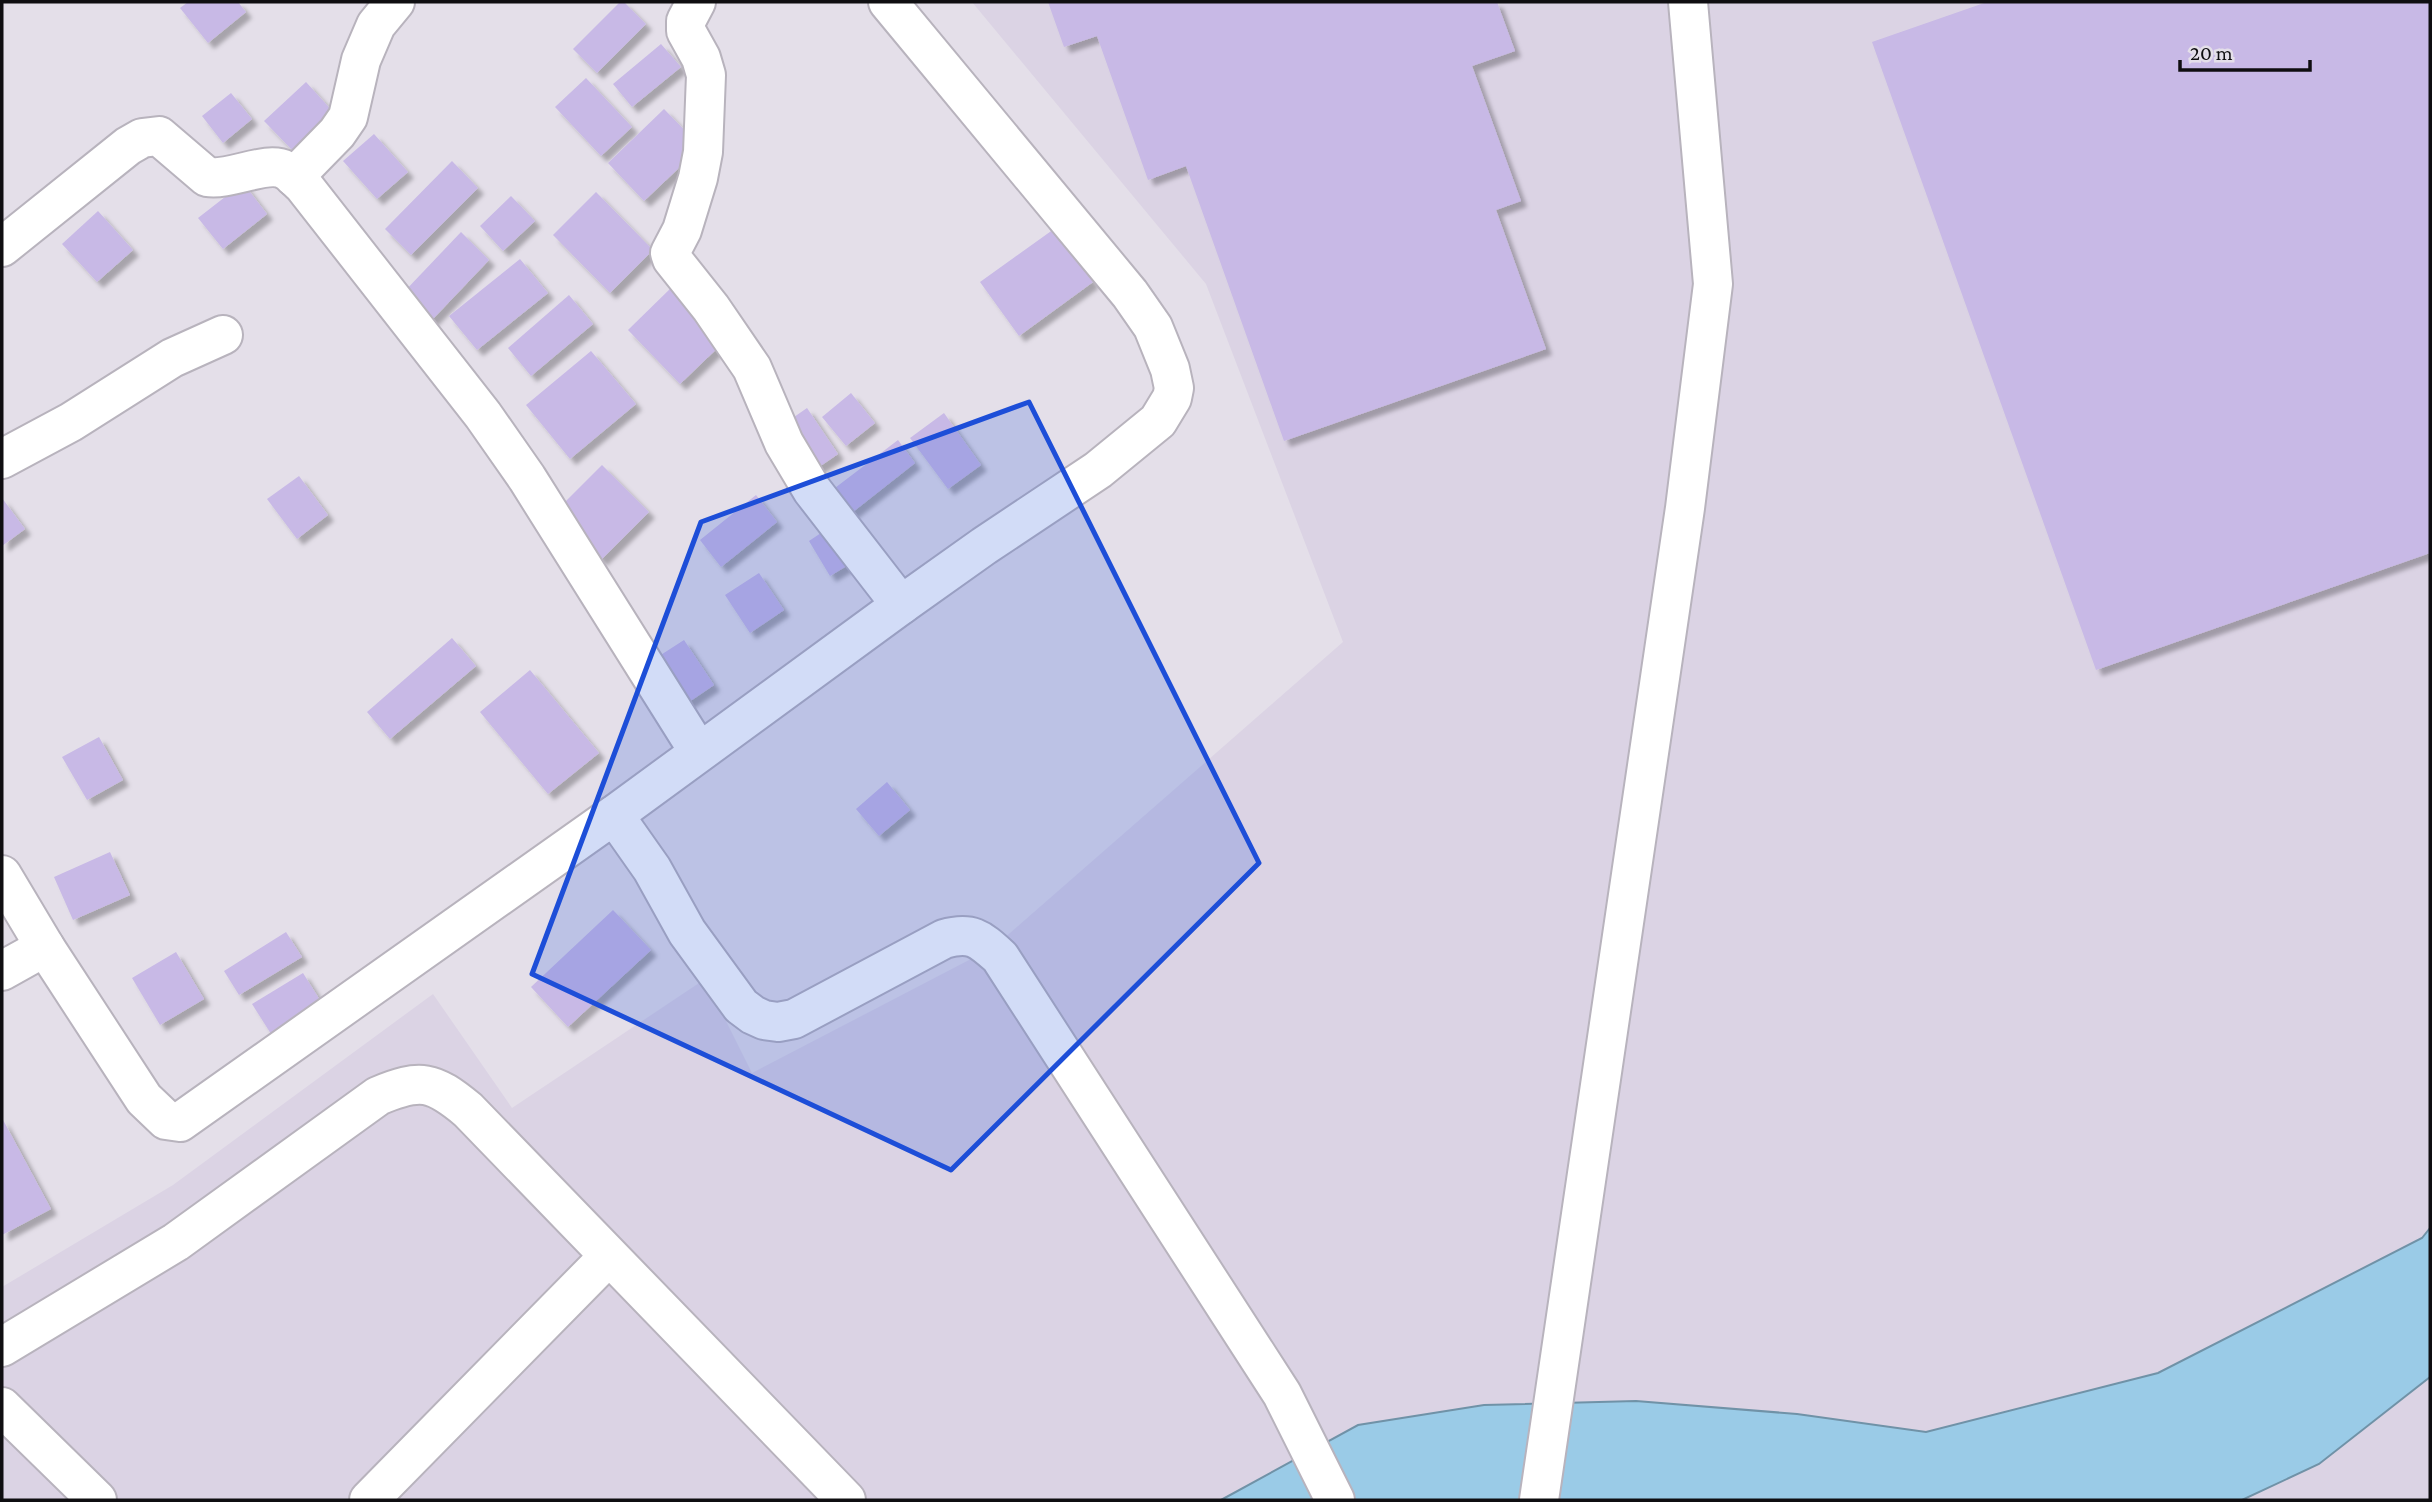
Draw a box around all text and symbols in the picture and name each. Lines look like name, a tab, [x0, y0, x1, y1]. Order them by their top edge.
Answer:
scale bar	[2180, 28, 2310, 72]
text: 20 m	[2190, 41, 2233, 65]

